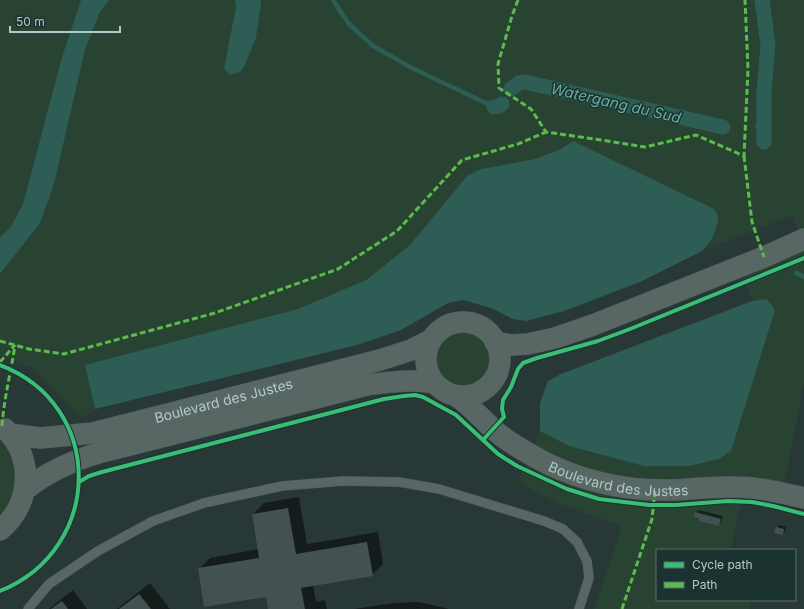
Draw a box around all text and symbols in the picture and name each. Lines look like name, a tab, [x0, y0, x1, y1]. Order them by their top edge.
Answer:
scale bar	[10, 8, 120, 34]
text: 50 m	[16, 14, 45, 29]
water label: Watergang du Sud	[549, 79, 684, 127]
street label: Boulevard des Justes	[152, 374, 294, 426]
street label: Boulevard des Justes	[546, 457, 689, 499]
legend	[656, 549, 796, 601]
text: Cycle path	[692, 557, 753, 572]
text: Path	[692, 577, 717, 592]

